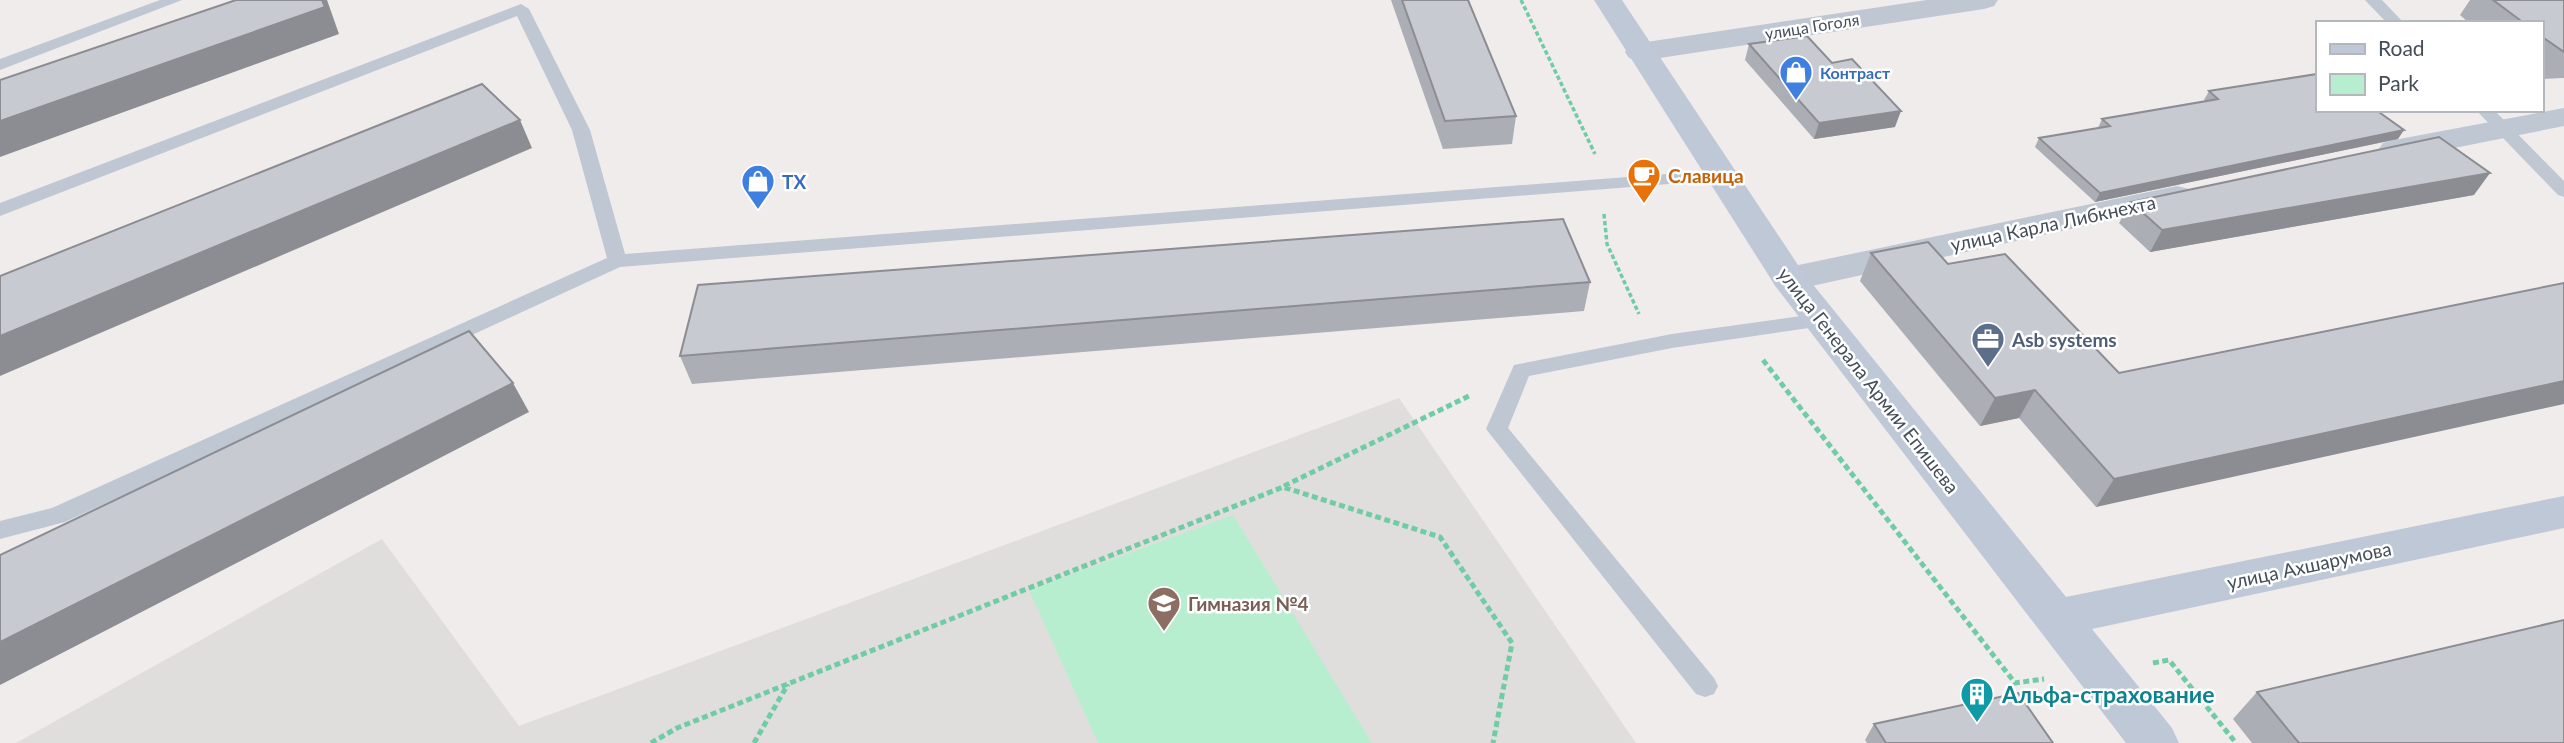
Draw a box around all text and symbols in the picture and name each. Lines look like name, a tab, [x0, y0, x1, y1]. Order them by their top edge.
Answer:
street label: улица Гоголя	[1764, 9, 1860, 43]
legend	[2316, 21, 2543, 112]
text: Road	[2378, 35, 2425, 60]
shop icon: Контраст	[1777, 53, 1815, 102]
place label: Контраст	[1820, 63, 1891, 82]
text: Park	[2378, 70, 2419, 95]
cafe icon: Славица	[1625, 156, 1663, 205]
shop icon: ТХ	[739, 162, 777, 211]
place label: Славица	[1668, 164, 1744, 187]
place label: ТХ	[782, 170, 806, 193]
street label: улица Карла Либкнехта	[1948, 190, 2158, 256]
street label: улица Генерала Армии Епишева	[1774, 262, 1964, 498]
office icon: Asb systems	[1969, 320, 2007, 369]
place label: Asb systems	[2011, 328, 2117, 351]
street label: улица Ахшарумова	[2225, 536, 2393, 594]
school or university icon: Гимназия №4	[1145, 584, 1183, 633]
place label: Гимназия №4	[1188, 592, 1309, 615]
building icon: Альфа-страхование	[1958, 675, 1996, 724]
place label: Альфа-страхование	[2001, 680, 2215, 708]

